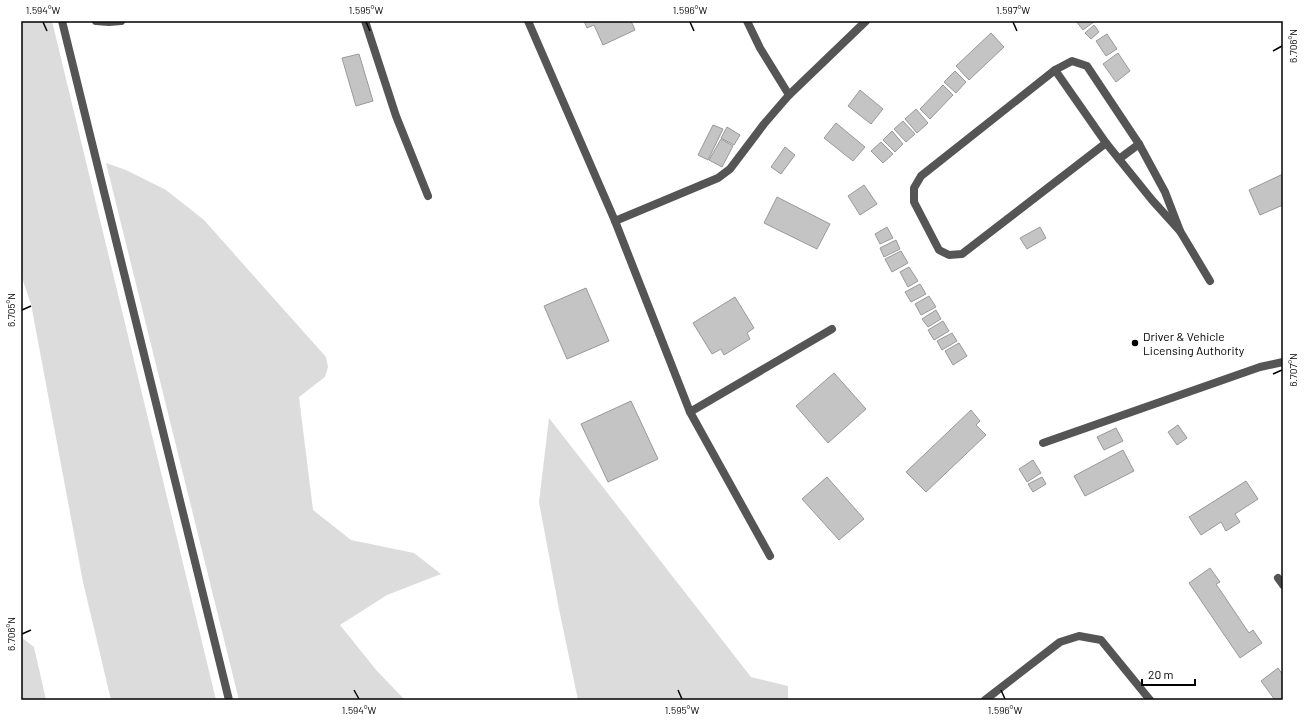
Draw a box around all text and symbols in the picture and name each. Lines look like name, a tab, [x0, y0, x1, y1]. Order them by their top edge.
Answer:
text: 1.594°W	[26, 4, 61, 16]
text: 1.595°W	[349, 4, 383, 16]
text: 1.596°W	[673, 4, 707, 16]
text: 1.597°W	[996, 4, 1030, 16]
text: 6.706°N	[1287, 29, 1299, 63]
text: 6.705°N	[5, 293, 17, 327]
place label: Driver & Vehicle Licensing Authority	[1143, 329, 1245, 357]
marker: Driver & Vehicle Licensing Authority	[1130, 338, 1140, 348]
text: 6.707°N	[1287, 353, 1299, 387]
text: 6.706°N	[5, 617, 17, 651]
scale bar	[1142, 661, 1195, 687]
text: 20 m	[1148, 667, 1174, 681]
text: 1.594°W	[342, 704, 377, 716]
text: 1.595°W	[665, 704, 699, 716]
text: 1.596°W	[988, 704, 1022, 716]

